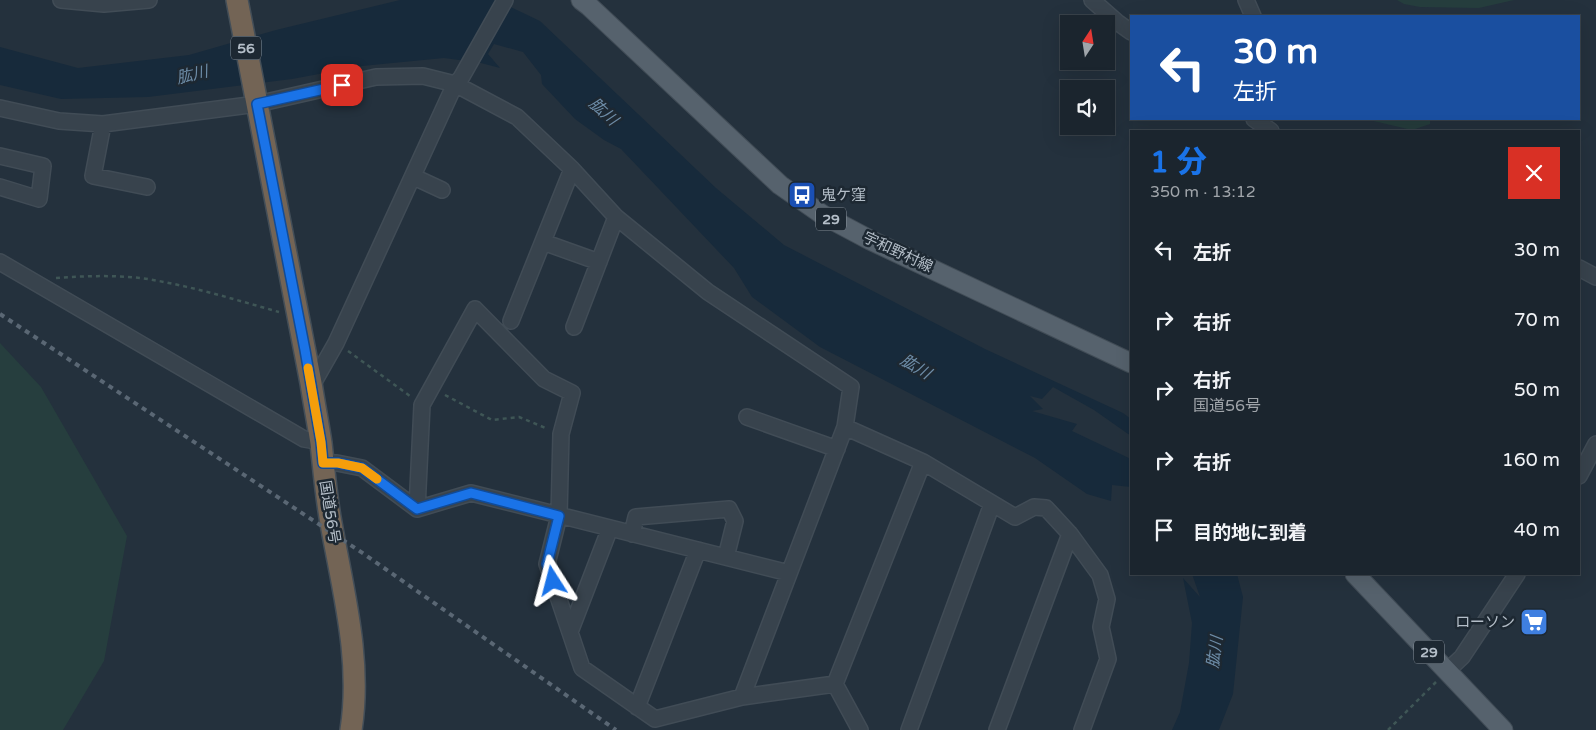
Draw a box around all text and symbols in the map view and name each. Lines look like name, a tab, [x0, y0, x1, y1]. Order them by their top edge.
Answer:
north arrow	[1060, 15, 1115, 70]
map controls	[1060, 15, 1115, 135]
text: 30 m	[1233, 31, 1318, 73]
icon: left	[1150, 35, 1215, 100]
road number: 56	[231, 36, 261, 59]
water label: 肱川	[174, 61, 212, 88]
pin	[321, 64, 363, 106]
icon: arrive	[328, 71, 356, 99]
text: 左折	[1233, 79, 1277, 105]
button: sound	[1060, 80, 1115, 135]
water label: 肱川	[585, 94, 623, 131]
text: 1 分	[1150, 144, 1207, 181]
button: close	[1508, 147, 1560, 199]
bus stop icon: 鬼ケ窪	[787, 180, 817, 210]
text: 350 m · 13:12	[1150, 182, 1256, 202]
place label: 鬼ケ窪	[821, 186, 866, 204]
road number: 29	[816, 208, 846, 230]
street label: 宇和野村線	[860, 228, 936, 276]
icon: left	[1150, 236, 1178, 264]
text: 30 m	[1514, 239, 1560, 261]
text: 左折	[1193, 242, 1231, 264]
icon: right	[1150, 306, 1178, 334]
text: 70 m	[1514, 309, 1560, 331]
text: 右折	[1193, 312, 1231, 334]
water label: 肱川	[897, 350, 936, 385]
text: 右折	[1193, 370, 1231, 392]
icon: right	[1150, 376, 1178, 404]
text: 50 m	[1514, 379, 1560, 401]
text: 国道56号	[1193, 396, 1261, 416]
icon: right	[1150, 446, 1178, 474]
text: 160 m	[1502, 449, 1560, 471]
text: 右折	[1193, 452, 1231, 474]
street label: 国道56号	[316, 479, 344, 545]
icon: arrive	[1150, 516, 1178, 544]
text: 40 m	[1514, 519, 1560, 541]
text: 目的地に到着	[1193, 522, 1307, 544]
position arrow	[526, 554, 578, 606]
supermarket icon: ローソン	[1519, 607, 1549, 637]
place label: ローソン	[1455, 613, 1515, 631]
water label: 肱川	[1203, 633, 1227, 669]
road number: 29	[1414, 640, 1444, 664]

